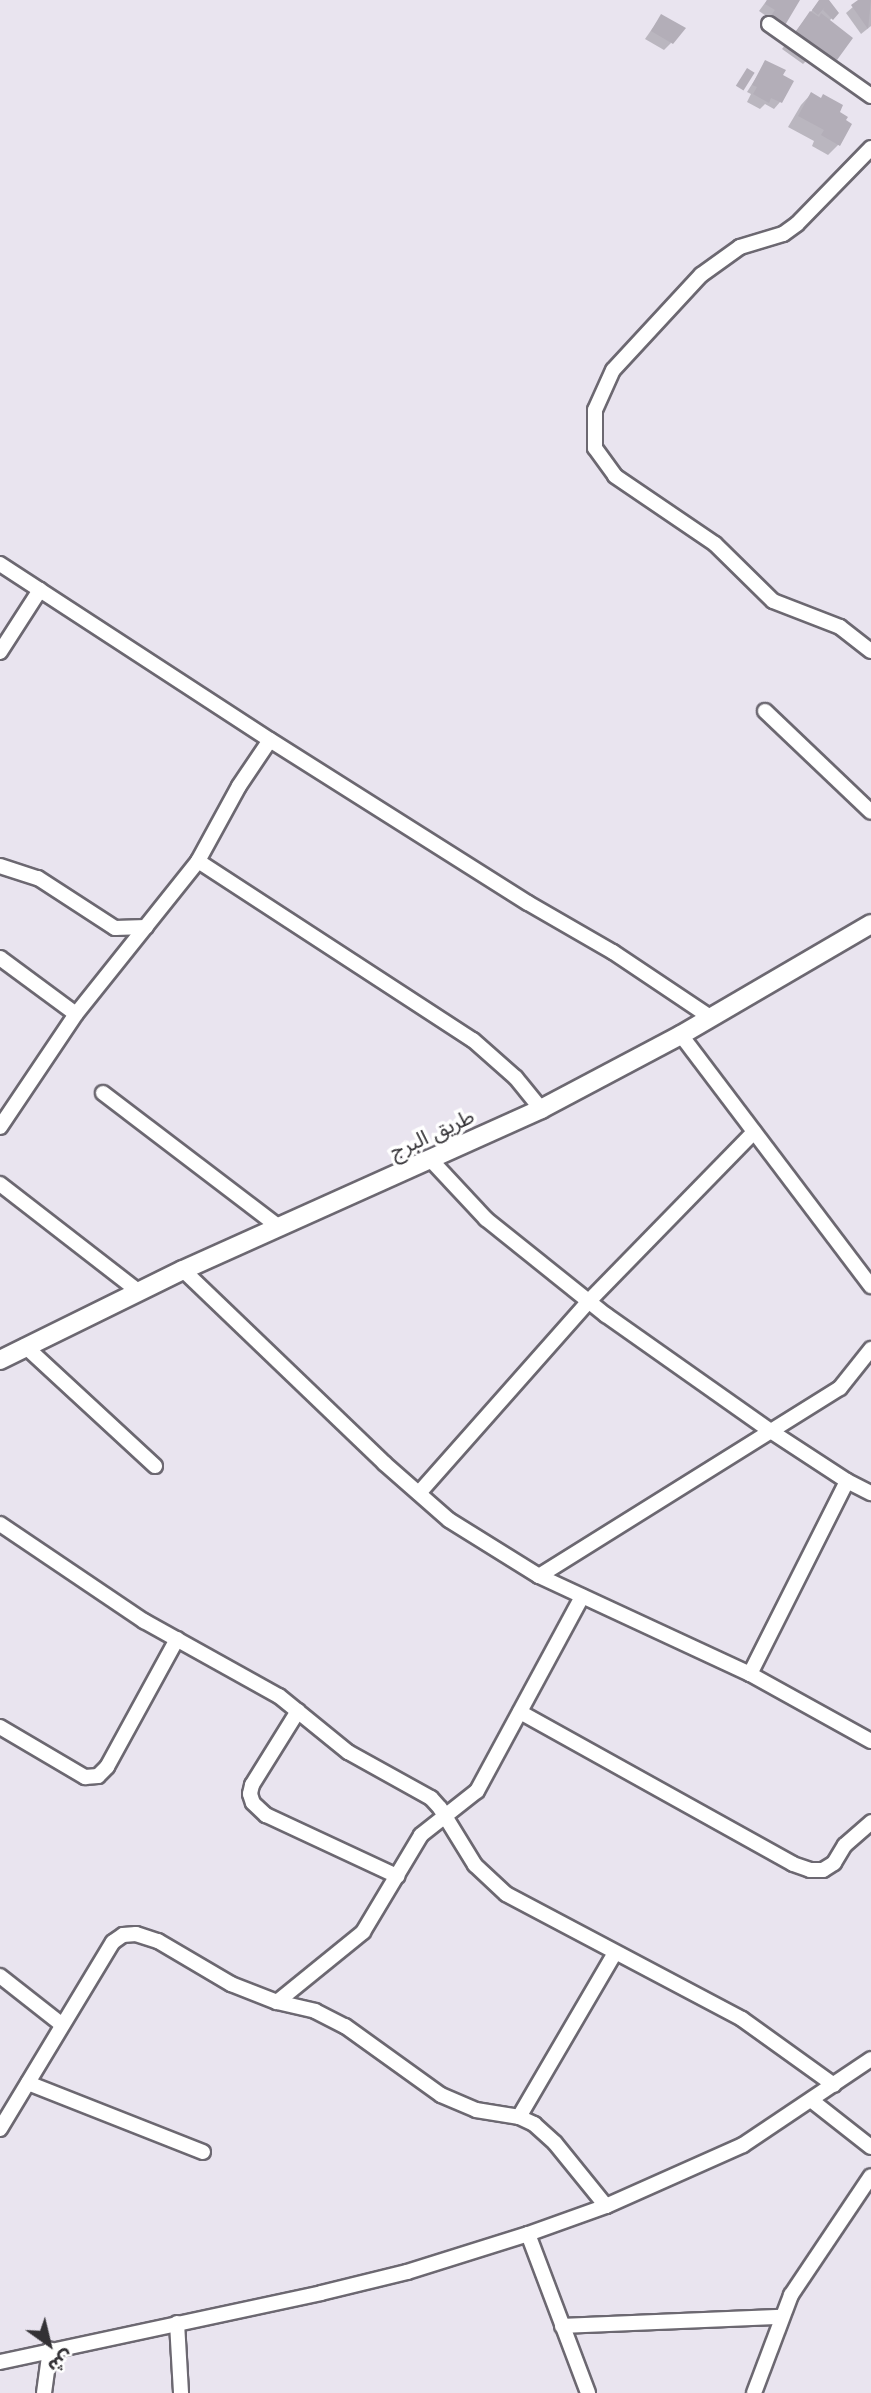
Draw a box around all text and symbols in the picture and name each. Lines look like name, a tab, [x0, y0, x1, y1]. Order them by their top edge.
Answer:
street label: طريق البرج	[386, 1104, 478, 1164]
north arrow	[14, 2309, 84, 2379]
text: ش	[44, 2345, 78, 2379]

